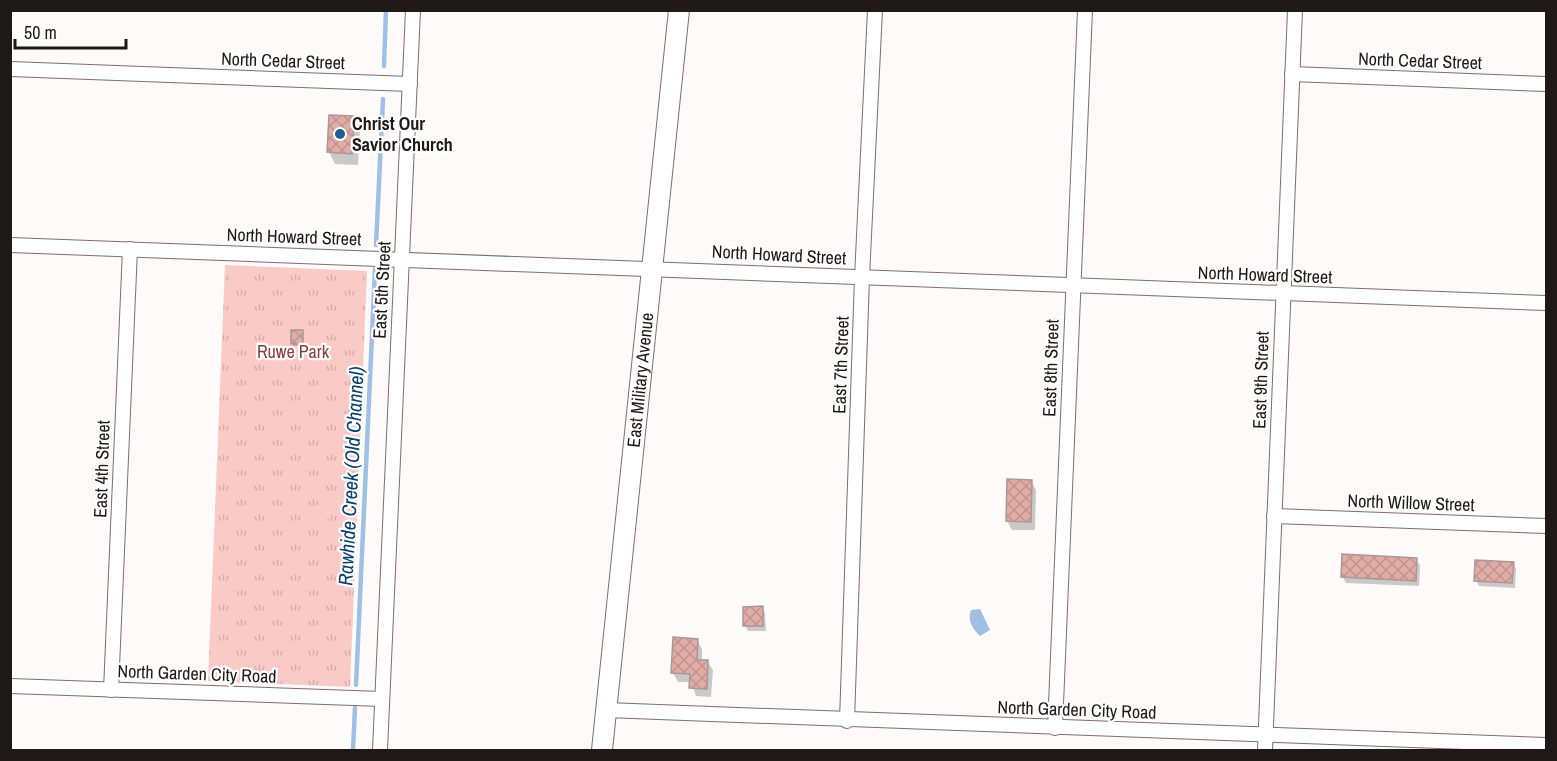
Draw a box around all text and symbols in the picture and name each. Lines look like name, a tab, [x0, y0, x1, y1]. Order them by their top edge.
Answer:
scale bar	[15, 12, 126, 50]
text: 50 m	[24, 20, 57, 45]
street label: North Cedar Street	[221, 46, 345, 75]
street label: North Cedar Street	[1358, 46, 1482, 75]
place label: Christ Our Savior Church	[352, 111, 453, 157]
marker: Christ Our Savior Church	[333, 127, 347, 141]
street label: North Howard Street	[226, 222, 362, 251]
street label: North Howard Street	[711, 238, 847, 271]
street label: East 5th Street	[366, 241, 397, 339]
street label: North Howard Street	[1197, 260, 1333, 289]
street label: East Military Avenue	[621, 311, 659, 449]
street label: East 7th Street	[826, 316, 855, 414]
street label: East 8th Street	[1036, 319, 1065, 417]
street label: East 9th Street	[1246, 331, 1275, 429]
park label: Ruwe Park	[257, 339, 330, 364]
water label: Rawhide Creek (Old Channel)	[331, 366, 370, 586]
street label: East 4th Street	[87, 420, 116, 518]
street label: North Willow Street	[1347, 488, 1475, 517]
street label: North Garden City Road	[117, 658, 277, 689]
street label: North Garden City Road	[997, 694, 1157, 725]

